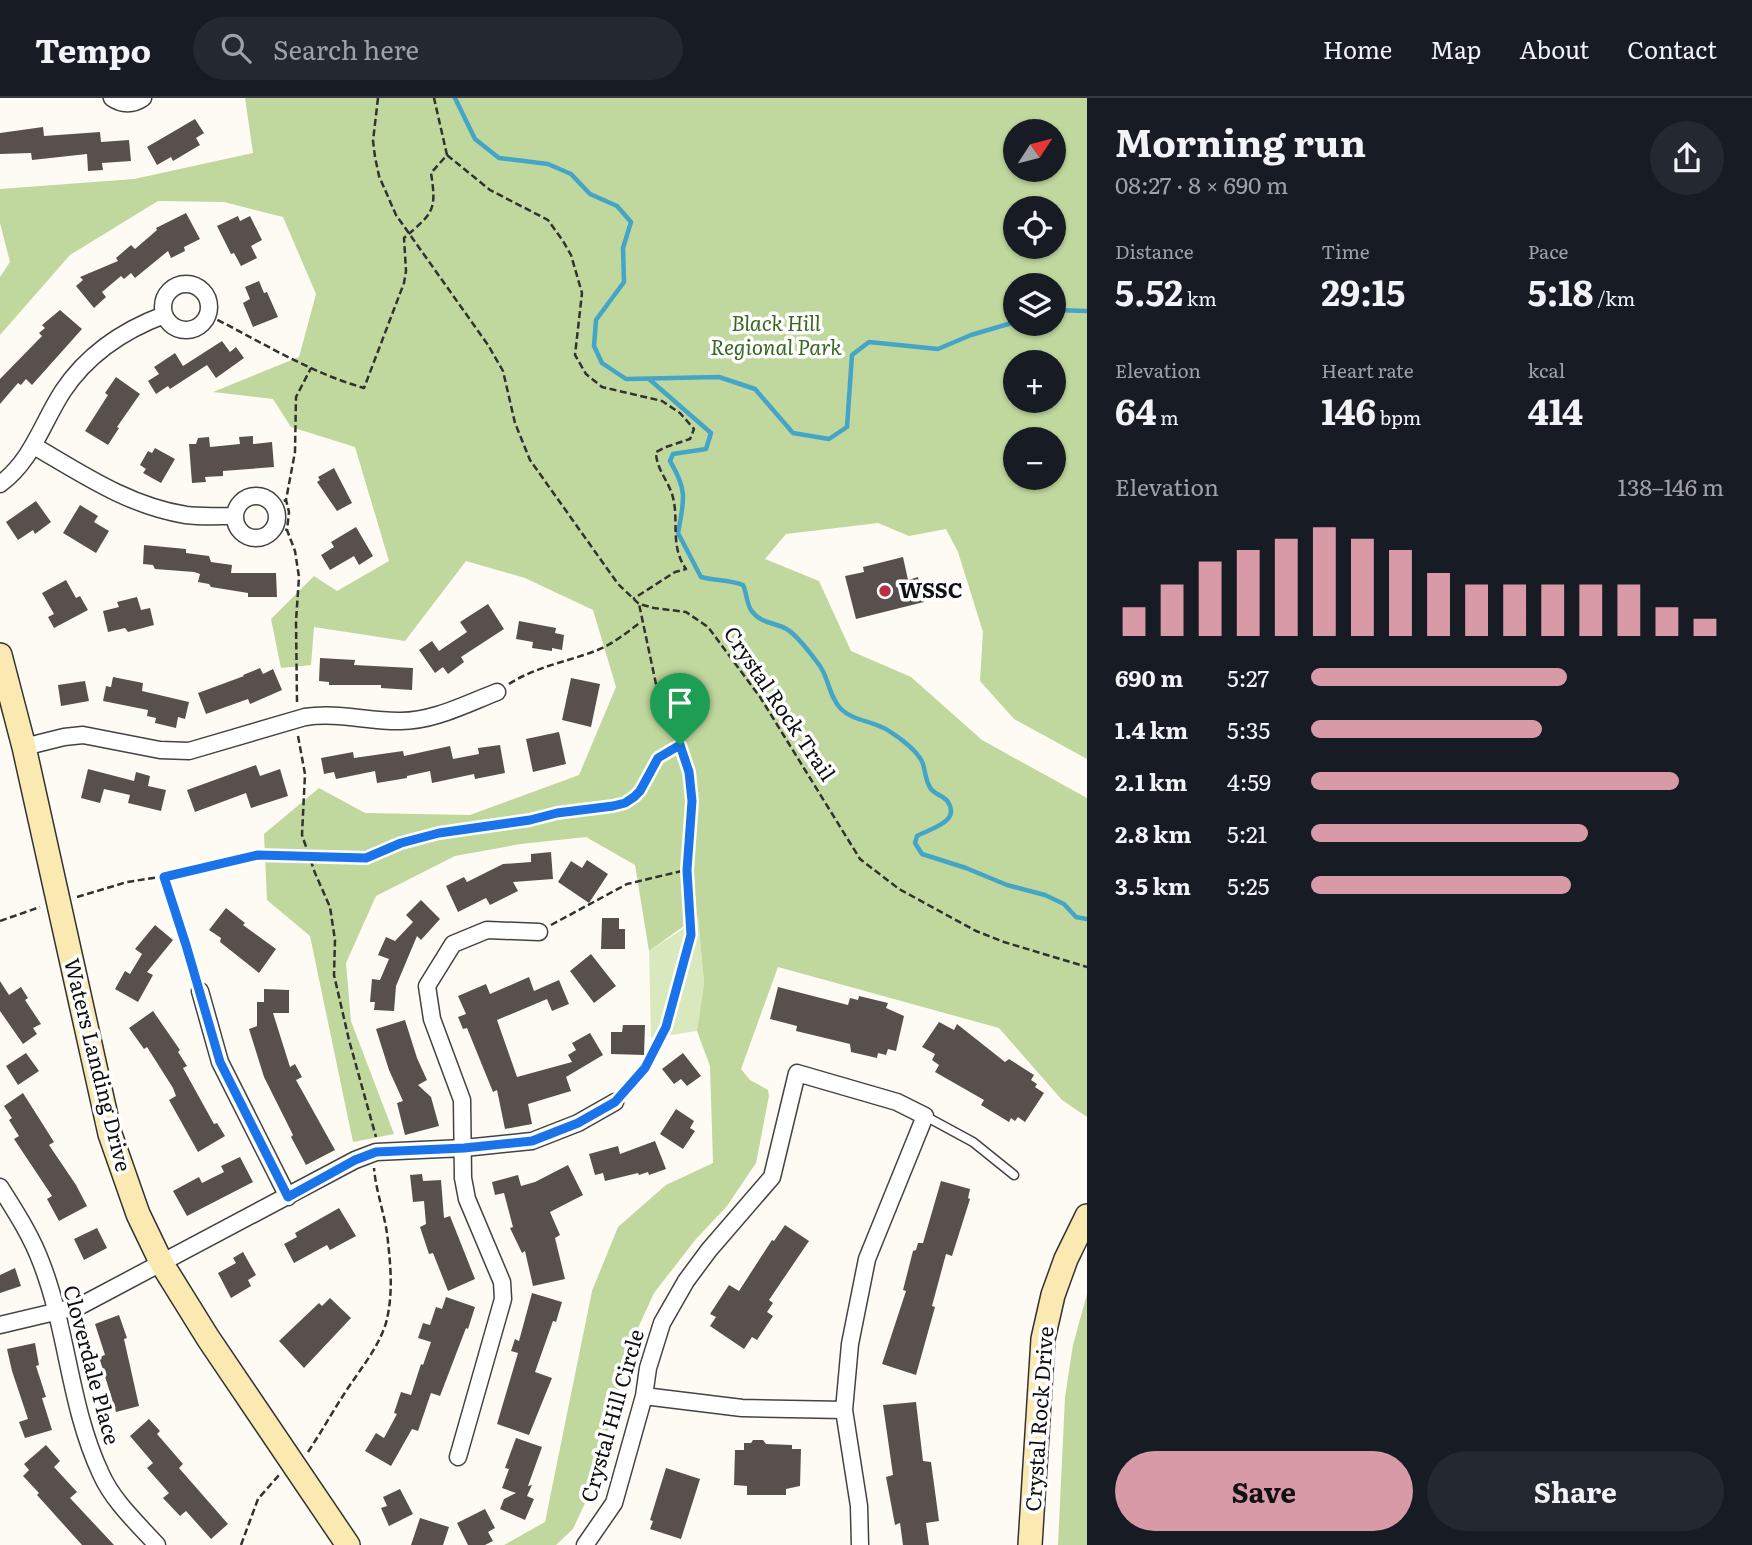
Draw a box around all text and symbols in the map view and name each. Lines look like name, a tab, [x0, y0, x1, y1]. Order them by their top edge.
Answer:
search box	[193, 17, 683, 80]
text: Tempo	[35, 24, 151, 73]
icon: search	[217, 29, 255, 67]
text: Search here	[273, 29, 419, 68]
text: Home	[1323, 31, 1392, 66]
text: Map	[1430, 31, 1481, 66]
text: About	[1519, 31, 1589, 66]
text: Contact	[1627, 31, 1717, 66]
text: Morning run	[1115, 112, 1366, 169]
north arrow	[1003, 119, 1066, 182]
map controls	[1003, 119, 1066, 490]
button: share	[1650, 121, 1724, 195]
text: 08:27 · 8 × 690 m	[1115, 167, 1288, 201]
button: locate	[1003, 196, 1066, 259]
text: Distance	[1115, 237, 1194, 265]
text: Time	[1321, 237, 1370, 265]
text: Pace	[1528, 237, 1568, 265]
text: 5.52	[1115, 265, 1183, 317]
text: 29:15	[1321, 265, 1405, 317]
text: 5:18	[1528, 265, 1593, 317]
button: layers	[1003, 273, 1066, 336]
text: km	[1183, 284, 1217, 312]
text: /km	[1593, 284, 1635, 312]
park label: Black Hill Regional Park	[710, 306, 842, 361]
button: +	[1003, 350, 1066, 413]
text: Elevation	[1115, 356, 1201, 384]
text: Heart rate	[1321, 356, 1414, 384]
text: kcal	[1528, 356, 1565, 384]
text: 64	[1115, 384, 1157, 436]
text: 146	[1321, 384, 1376, 436]
text: 414	[1528, 384, 1583, 436]
text: m	[1157, 403, 1179, 431]
text: bpm	[1376, 403, 1421, 431]
button: −	[1003, 427, 1066, 490]
text: Elevation	[1115, 469, 1219, 503]
text: 138–146 m	[1618, 469, 1724, 503]
place label: WSSC	[899, 573, 963, 604]
marker: WSSC	[877, 583, 893, 599]
street label: Crystal Rock Trail	[718, 619, 844, 786]
text: 690 m	[1115, 660, 1183, 694]
text: 5:27	[1227, 660, 1269, 694]
pin	[650, 673, 710, 745]
icon: arrive	[661, 684, 699, 722]
text: 1.4 km	[1115, 712, 1188, 746]
text: 5:35	[1227, 712, 1270, 746]
text: 2.1 km	[1115, 764, 1187, 798]
text: 4:59	[1227, 764, 1271, 798]
text: 2.8 km	[1115, 816, 1191, 850]
text: 5:21	[1227, 816, 1267, 850]
text: 3.5 km	[1115, 868, 1191, 902]
text: 5:25	[1227, 868, 1269, 902]
street label: Waters Landing Drive	[58, 954, 141, 1175]
street label: Cloverdale Place	[57, 1281, 130, 1448]
street label: Crystal Hill Circle	[571, 1325, 650, 1505]
street label: Crystal Rock Drive	[1016, 1325, 1059, 1513]
button: Save	[1115, 1451, 1413, 1531]
button: Share	[1427, 1451, 1724, 1531]

